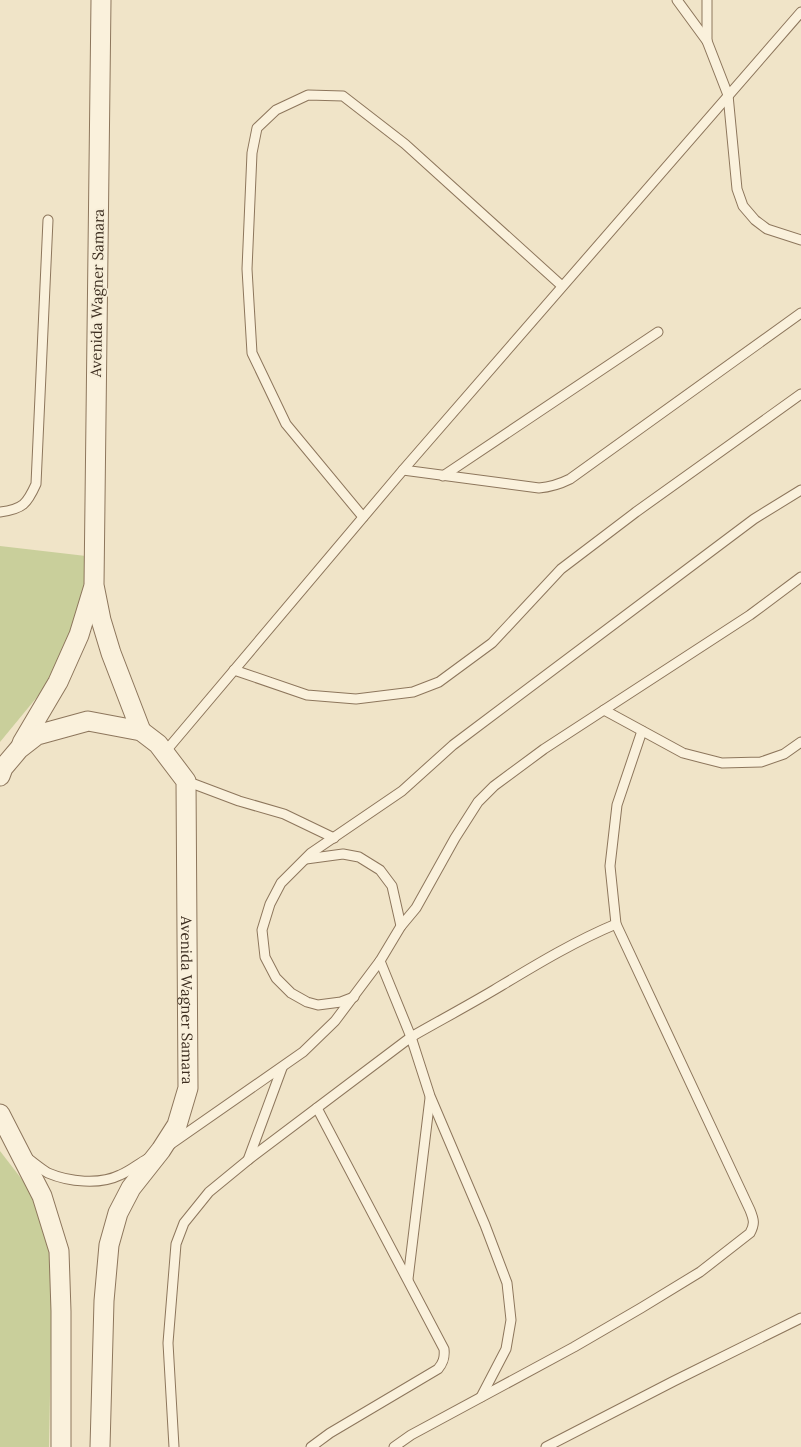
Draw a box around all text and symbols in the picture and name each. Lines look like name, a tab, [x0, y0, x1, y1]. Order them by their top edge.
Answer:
street label: Avenida Wagner Samara	[86, 208, 108, 378]
street label: Avenida Wagner Samara	[177, 915, 197, 1085]

